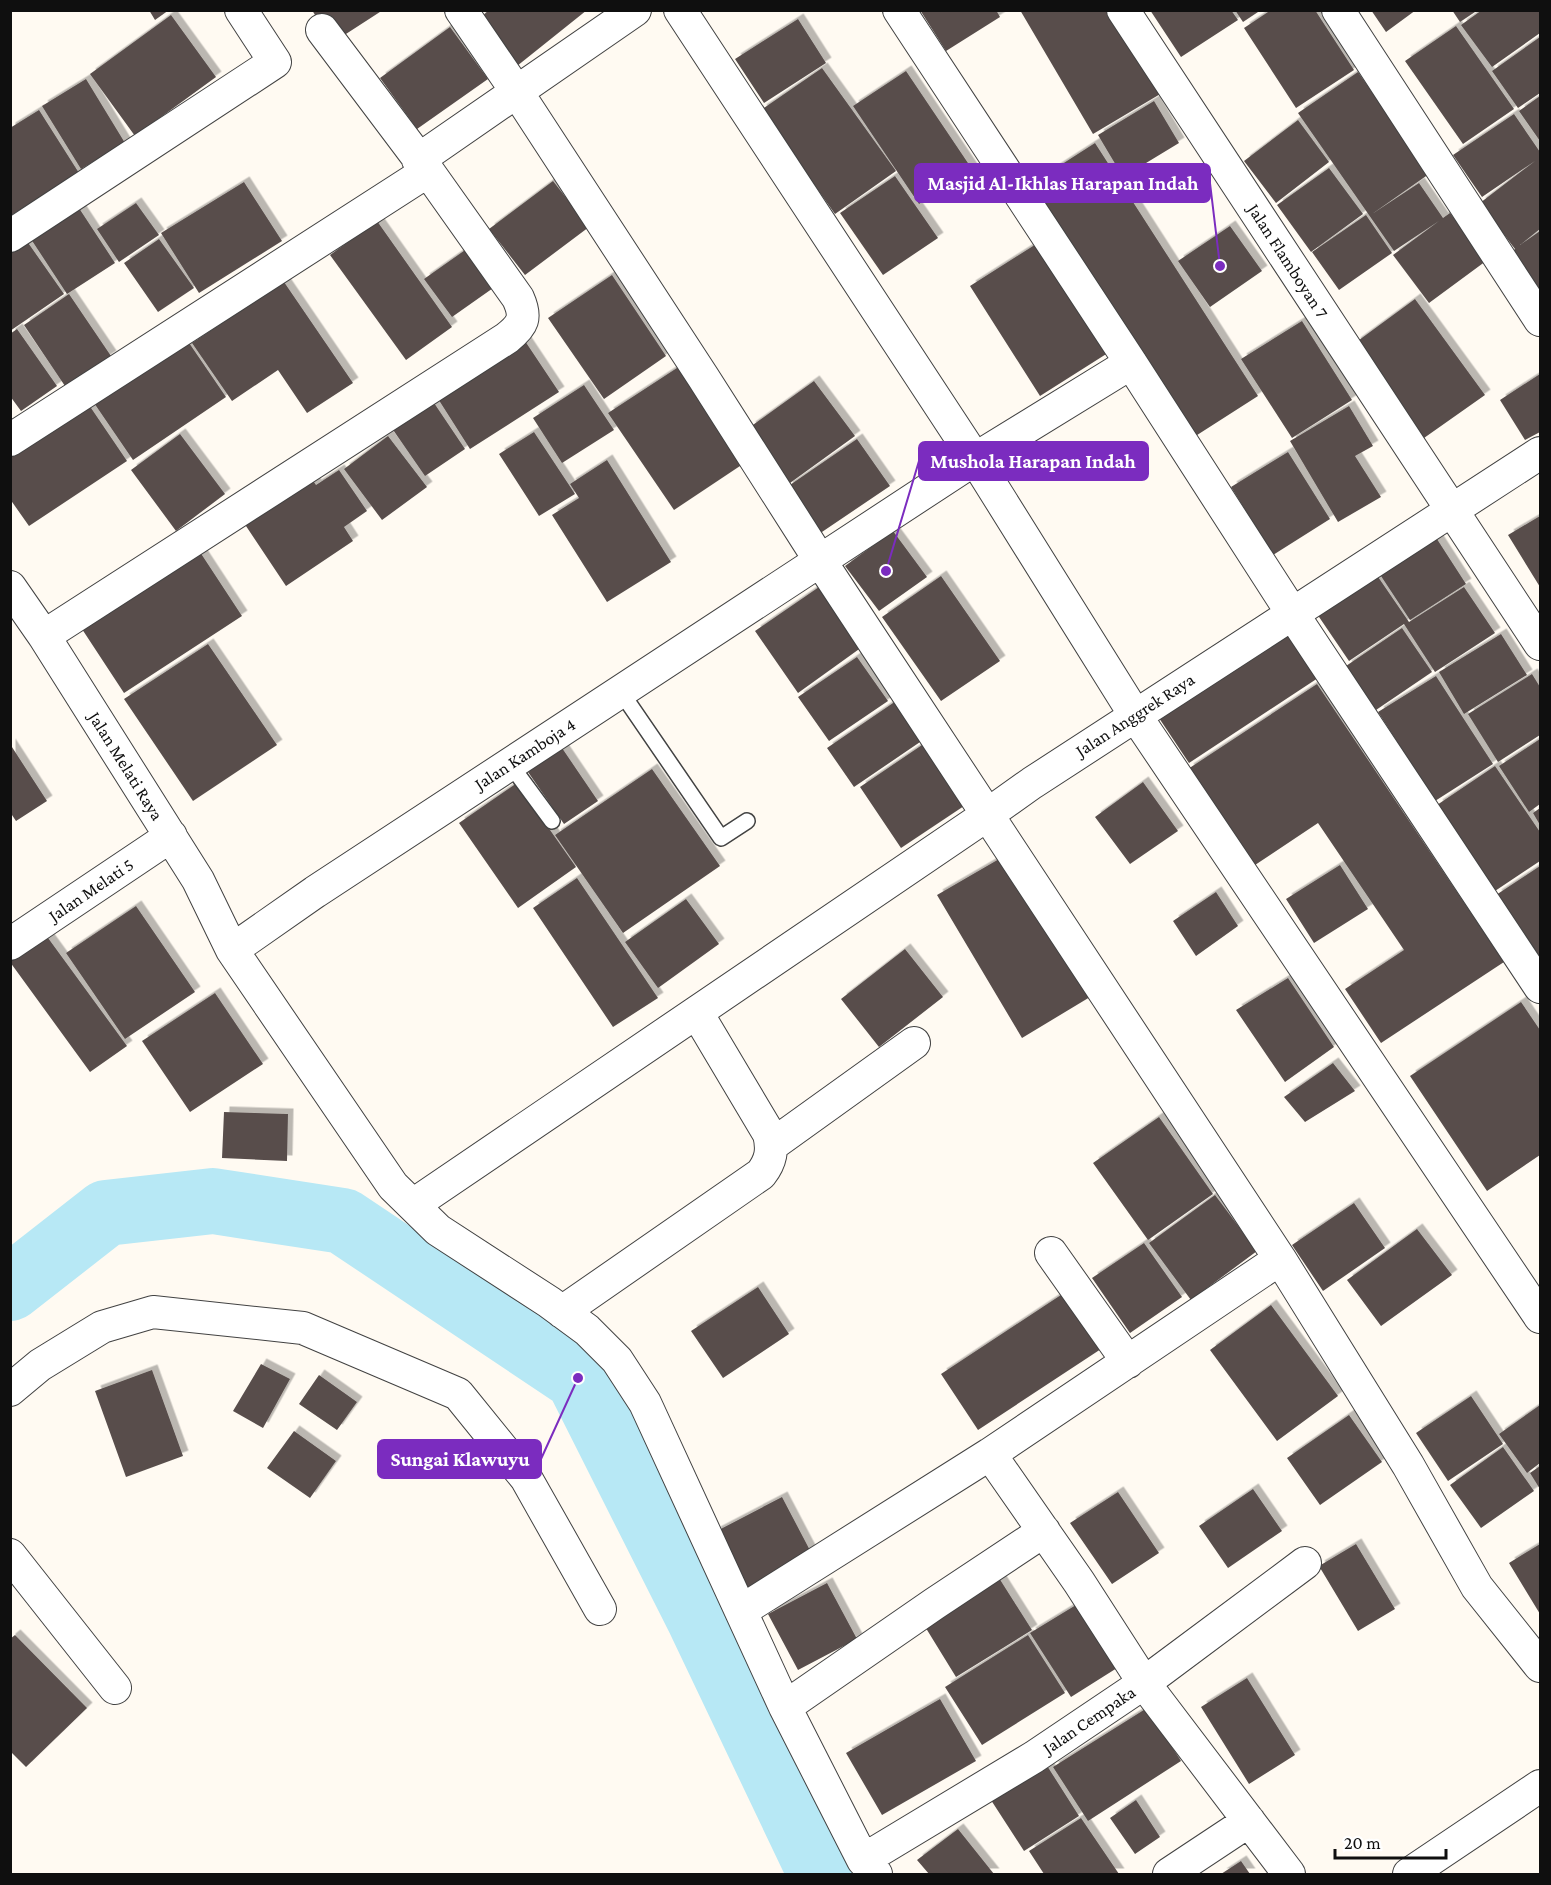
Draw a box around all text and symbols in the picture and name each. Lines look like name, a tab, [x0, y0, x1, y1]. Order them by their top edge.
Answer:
callout: Masjid Al-Ikhlas Harapan Indah	[915, 164, 1210, 202]
text: Masjid Al-Ikhlas Harapan Indah	[928, 172, 1199, 195]
street label: Jalan Flamboyan 7	[1243, 198, 1332, 322]
callout: Mushola Harapan Indah	[919, 442, 1148, 480]
text: Mushola Harapan Indah	[930, 450, 1136, 472]
street label: Jalan Anggrek Raya	[1070, 669, 1198, 762]
street label: Jalan Melati Raya	[84, 706, 167, 824]
street label: Jalan Kamboja 4	[469, 714, 580, 796]
street label: Jalan Melati 5	[43, 854, 137, 927]
callout: Sungai Klawuyu	[378, 1440, 541, 1478]
text: Sungai Klawuyu	[390, 1448, 530, 1470]
street label: Jalan Cempaka	[1037, 1682, 1139, 1759]
scale bar	[1335, 1822, 1446, 1860]
text: 20 m	[1344, 1833, 1381, 1853]

